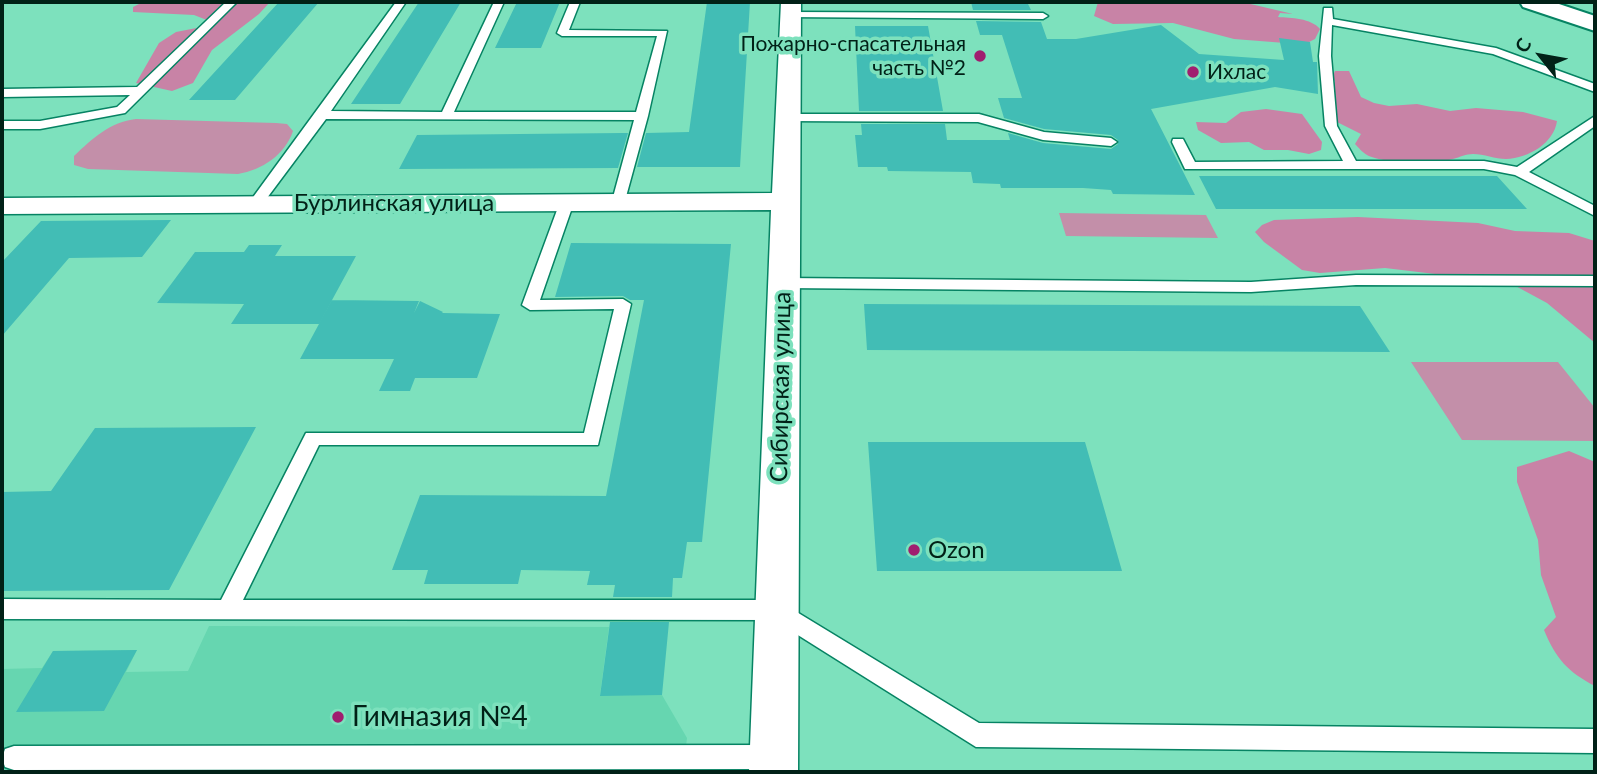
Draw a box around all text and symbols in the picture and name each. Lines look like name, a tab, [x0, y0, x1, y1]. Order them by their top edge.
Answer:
north arrow	[1506, 21, 1576, 91]
place label: Пожарно-спасательная часть №2	[740, 31, 966, 81]
text: С	[1509, 34, 1536, 56]
marker: Пожарно-спасательная часть №2	[972, 48, 988, 64]
place label: Ихлас	[1207, 59, 1266, 85]
marker: Ихлас	[1185, 64, 1201, 80]
street label: Бурлинская улица	[294, 189, 494, 217]
street label: Сибирская улица	[765, 292, 797, 482]
place label: Ozon	[928, 536, 985, 564]
marker: Ozon	[906, 542, 922, 558]
place label: Гимназия №4	[352, 700, 528, 734]
marker: Гимназия №4	[330, 709, 346, 725]

